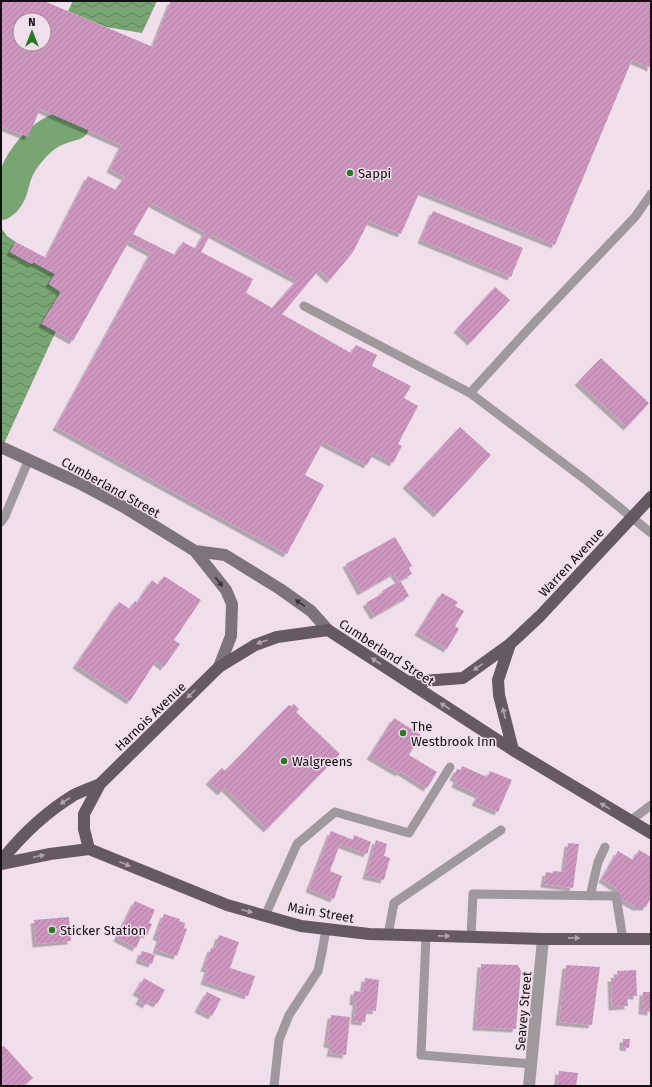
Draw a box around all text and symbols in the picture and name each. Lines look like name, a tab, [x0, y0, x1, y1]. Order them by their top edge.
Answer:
north arrow	[12, 12, 52, 52]
text: N	[28, 16, 36, 29]
place label: Sappi	[358, 166, 391, 181]
marker: Sappi	[345, 168, 355, 178]
street label: Cumberland Street	[59, 454, 163, 521]
street label: Warren Avenue	[536, 525, 607, 600]
one-way arrow	[215, 576, 224, 587]
one-way arrow	[295, 599, 305, 607]
street label: Cumberland Street	[336, 616, 437, 689]
one-way arrow	[256, 639, 268, 645]
one-way arrow	[371, 657, 381, 665]
one-way arrow	[473, 663, 484, 671]
street label: Harnois Avenue	[112, 679, 189, 754]
one-way arrow	[186, 689, 196, 699]
one-way arrow	[440, 702, 451, 710]
one-way arrow	[500, 706, 506, 719]
place label: The Westbrook Inn	[411, 719, 496, 749]
marker: The Westbrook Inn	[398, 728, 408, 738]
place label: Walgreens	[292, 754, 352, 769]
marker: Walgreens	[279, 756, 289, 766]
one-way arrow	[60, 797, 70, 805]
one-way arrow	[599, 802, 611, 809]
one-way arrow	[33, 853, 45, 859]
one-way arrow	[120, 861, 131, 867]
street label: Main Street	[287, 899, 356, 926]
one-way arrow	[240, 908, 253, 914]
place label: Sticker Station	[60, 923, 146, 938]
marker: Sticker Station	[47, 925, 57, 935]
one-way arrow	[438, 933, 451, 939]
one-way arrow	[568, 935, 581, 941]
street label: Seavey Street	[513, 971, 534, 1051]

